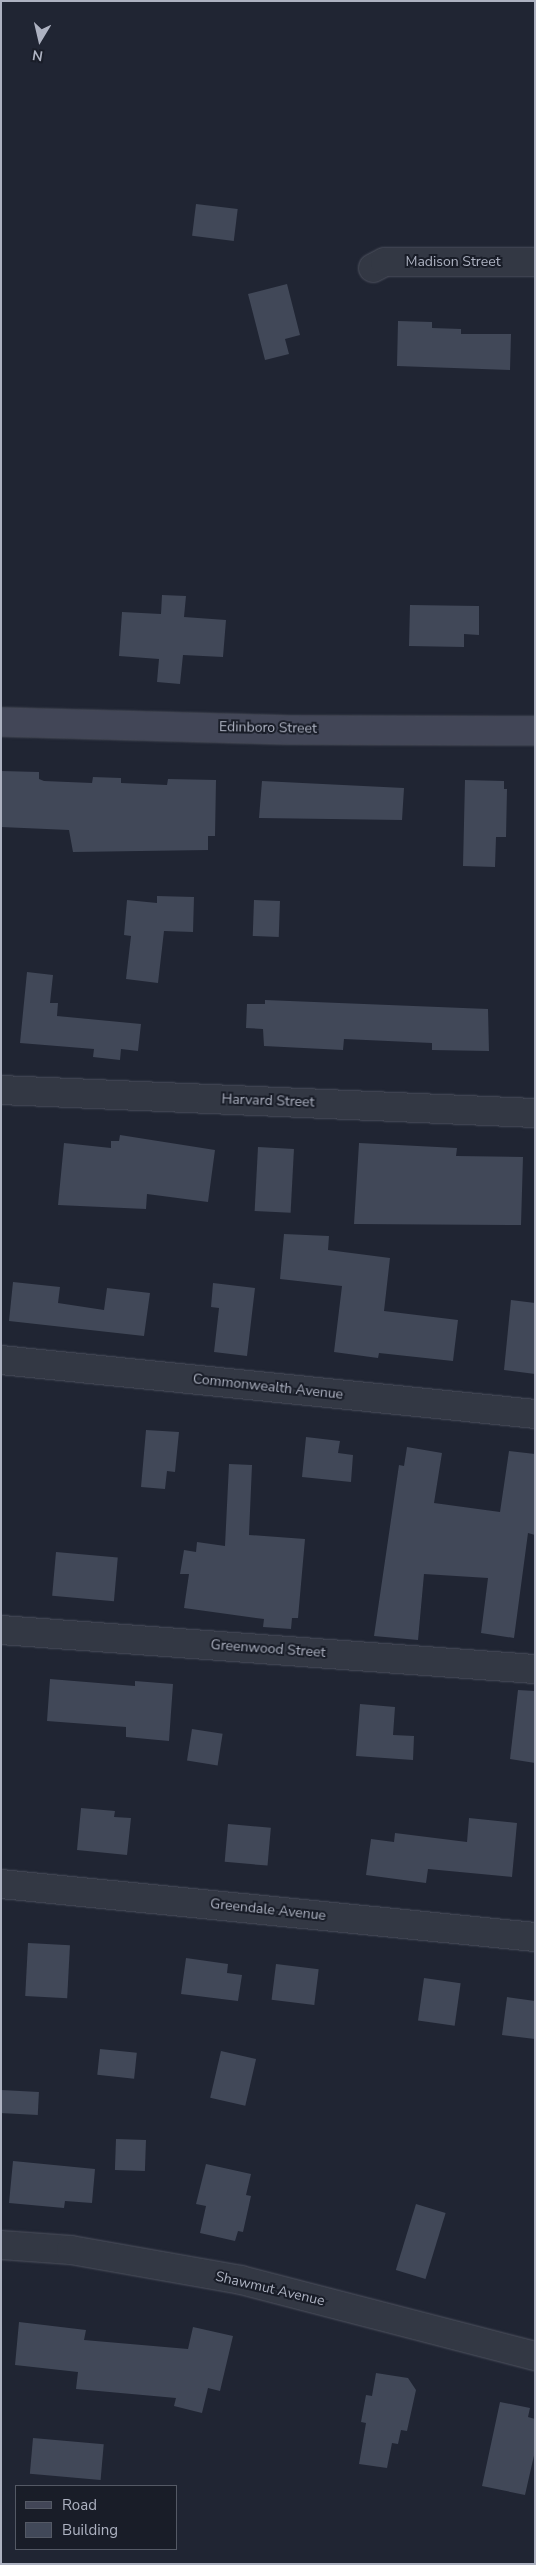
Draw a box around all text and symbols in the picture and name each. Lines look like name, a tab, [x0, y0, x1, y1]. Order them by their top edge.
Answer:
north arrow	[15, 15, 65, 65]
text: N	[31, 45, 44, 66]
street label: Madison Street	[405, 254, 501, 270]
street label: Edinboro Street	[219, 719, 317, 737]
street label: Harvard Street	[221, 1091, 315, 1111]
street label: Commonwealth Avenue	[192, 1371, 344, 1403]
street label: Greenwood Street	[210, 1637, 326, 1661]
street label: Greendale Avenue	[209, 1896, 327, 1924]
street label: Shawmut Avenue	[214, 2268, 326, 2310]
legend	[15, 2485, 178, 2550]
text: Road	[62, 2495, 97, 2515]
text: Building	[62, 2520, 118, 2540]

